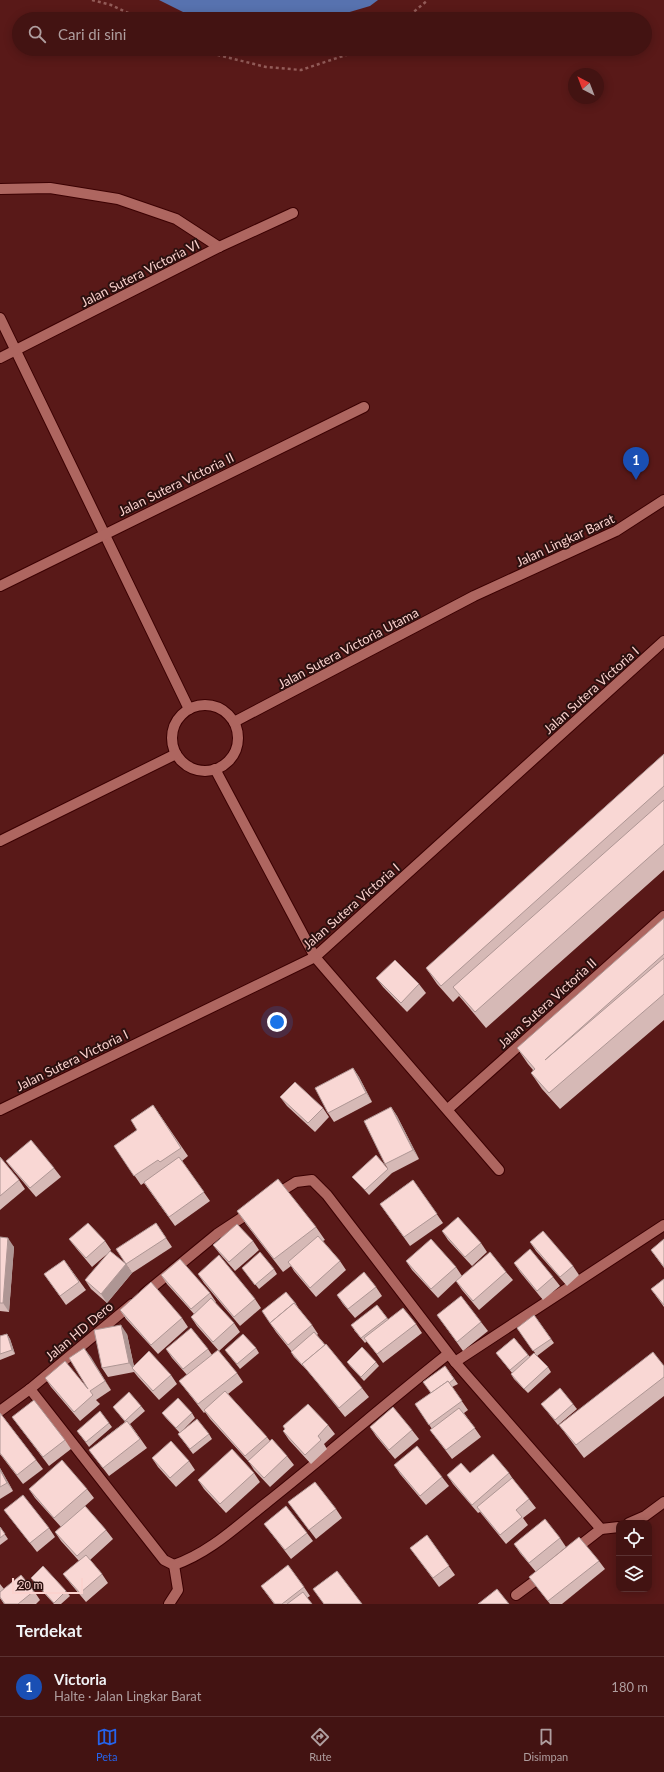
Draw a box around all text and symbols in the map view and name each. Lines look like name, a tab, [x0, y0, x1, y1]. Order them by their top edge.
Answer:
search box	[12, 12, 652, 56]
icon: search	[26, 23, 48, 45]
text: Cari di sini	[58, 25, 126, 43]
north arrow	[568, 68, 604, 104]
street label: Jalan Sutera Victoria VI	[78, 236, 202, 310]
pin: 1	[623, 447, 649, 480]
street label: Jalan Sutera Victoria II	[116, 449, 236, 519]
street label: Jalan Lingkar Barat	[513, 510, 617, 570]
street label: Jalan Sutera Victoria Utama	[275, 604, 421, 692]
street label: Jalan Sutera Victoria I	[540, 643, 642, 737]
street label: Jalan Sutera Victoria I	[299, 860, 403, 952]
street label: Jalan Sutera Victoria II	[495, 955, 599, 1051]
your location	[267, 1012, 287, 1032]
street label: Jalan Sutera Victoria I	[13, 1026, 131, 1094]
street label: Jalan HD Dero	[42, 1298, 116, 1364]
map controls	[616, 1520, 652, 1592]
button: locate	[616, 1520, 652, 1556]
button: layers	[616, 1556, 652, 1592]
scale bar	[12, 1576, 83, 1595]
text: 20 m	[18, 1578, 43, 1591]
text: Terdekat	[16, 1620, 82, 1641]
text: Victoria	[54, 1670, 107, 1688]
text: 1	[25, 1679, 33, 1695]
text: 180 m	[611, 1679, 648, 1695]
text: Halte · Jalan Lingkar Barat	[54, 1688, 201, 1704]
tab: Peta	[96, 1726, 118, 1763]
tab: Rute	[309, 1726, 332, 1763]
tab: Disimpan	[523, 1726, 568, 1763]

